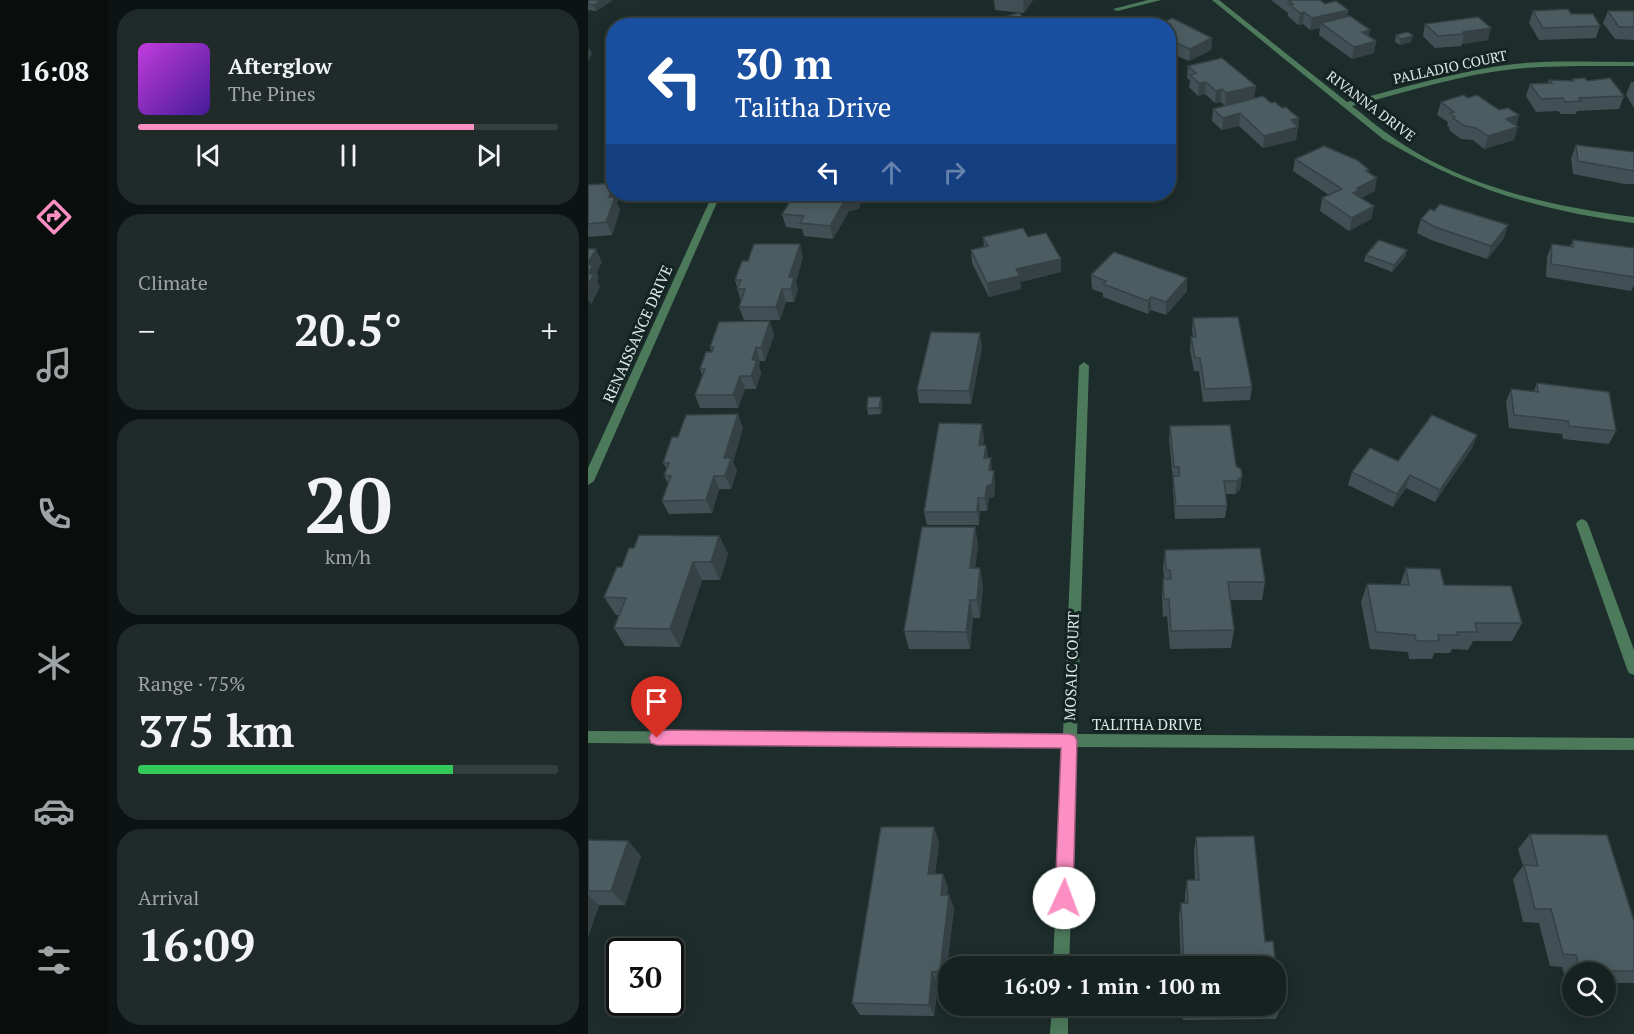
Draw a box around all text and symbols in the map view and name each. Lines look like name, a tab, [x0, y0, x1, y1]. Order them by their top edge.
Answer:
text: 30 m	[735, 35, 833, 91]
icon: left	[636, 42, 714, 120]
street label: PALLADIO COURT	[1391, 45, 1509, 88]
text: Afterglow	[228, 51, 332, 80]
text: 16:08	[19, 53, 89, 89]
street label: RIVANNA DRIVE	[1323, 66, 1419, 145]
text: The Pines	[228, 80, 316, 107]
text: Talitha Drive	[735, 89, 891, 125]
icon: previous	[192, 139, 225, 172]
icon: pause	[332, 139, 365, 172]
icon: next	[472, 139, 505, 172]
icon: left	[812, 156, 845, 189]
icon: ahead	[875, 156, 908, 189]
icon: right	[938, 156, 971, 189]
icon: directions	[33, 196, 75, 238]
street label: RENAISSANCE DRIVE	[598, 262, 676, 406]
text: Climate	[138, 269, 208, 296]
text: 20.5°	[294, 299, 402, 359]
text: −	[138, 309, 156, 352]
text: +	[540, 309, 558, 352]
icon: music	[33, 344, 75, 386]
text: 20	[304, 452, 392, 555]
icon: phone	[33, 493, 75, 535]
text: km/h	[325, 543, 371, 570]
street label: MOSAIC COURT	[1059, 611, 1083, 721]
icon: climate	[33, 642, 75, 684]
text: Range · 75%	[138, 670, 245, 697]
pin	[631, 676, 682, 738]
icon: arrive	[640, 685, 673, 718]
text: 375 km	[138, 700, 294, 760]
street label: TALITHA DRIVE	[1092, 714, 1202, 734]
icon: car	[33, 790, 75, 832]
position arrow	[1032, 866, 1096, 930]
text: Arrival	[138, 884, 199, 911]
text: 16:09	[138, 914, 255, 974]
speed limit sign: 30	[606, 938, 684, 1016]
icon: filters	[33, 939, 75, 981]
map controls	[1562, 962, 1616, 1016]
button: search	[1562, 962, 1616, 1016]
text: 16:09 · 1 min · 100 m	[1003, 971, 1221, 1000]

